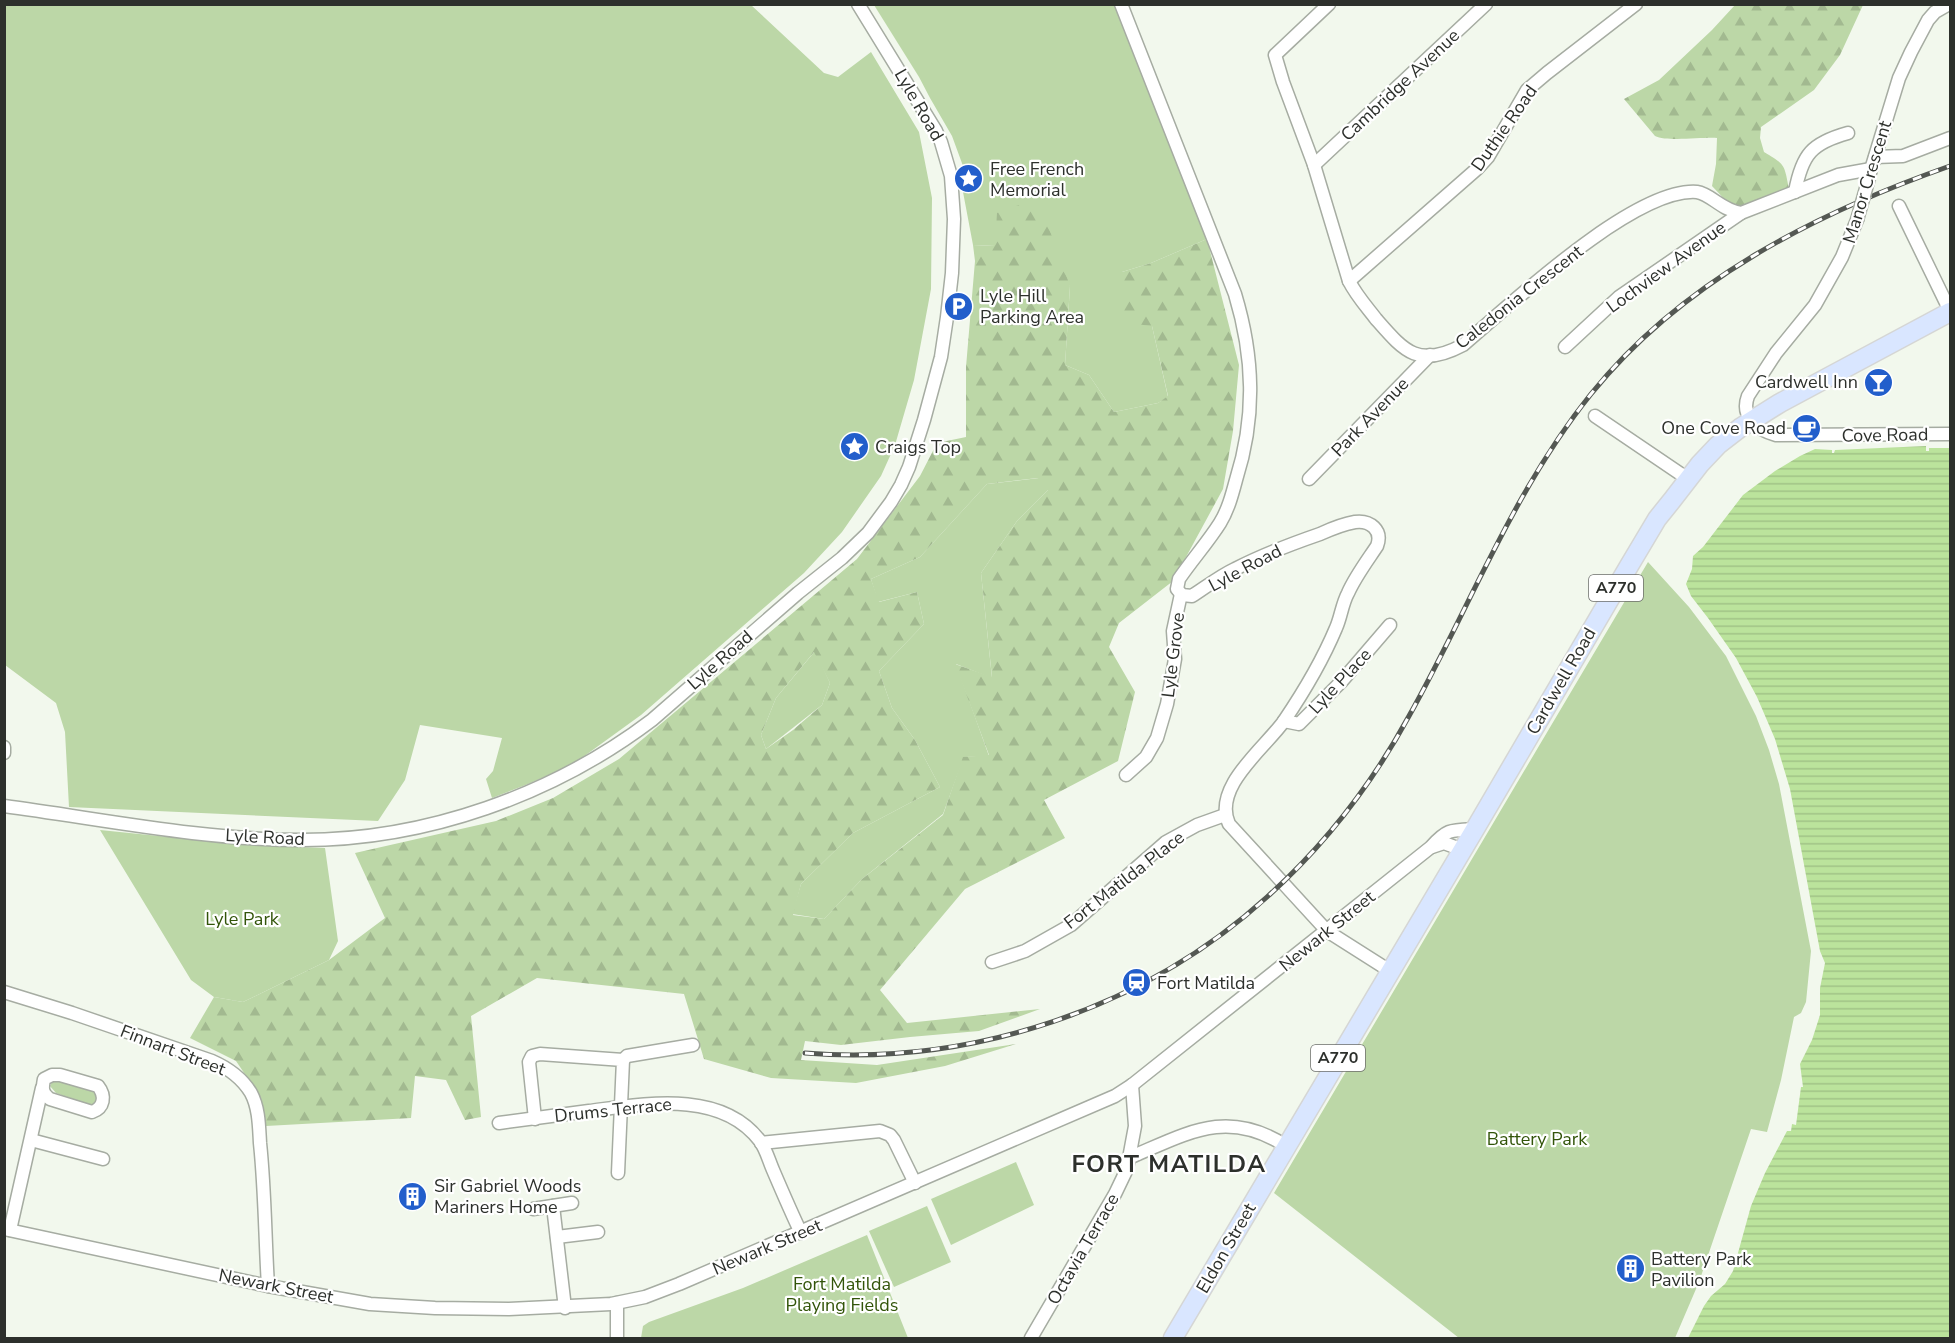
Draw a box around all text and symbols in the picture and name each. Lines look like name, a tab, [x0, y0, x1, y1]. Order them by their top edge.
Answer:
street label: Cambridge Avenue	[1335, 24, 1465, 146]
street label: Lyle Road	[889, 65, 949, 145]
street label: Duthie Road	[1465, 80, 1543, 176]
street label: Manor Crescent	[1837, 117, 1897, 246]
place label: Free French Memorial	[990, 157, 1084, 202]
place icon: Free French Memorial	[953, 163, 985, 195]
street label: Lochview Avenue	[1601, 216, 1731, 318]
street label: Caledonia Crescent	[1450, 239, 1588, 355]
place label: Lyle Hill Parking Area	[980, 284, 1084, 329]
parking icon: Lyle Hill Parking Area	[943, 290, 975, 322]
bar icon: Cardwell Inn	[1863, 366, 1895, 398]
place label: Cardwell Inn	[1755, 370, 1858, 394]
street label: Park Avenue	[1326, 372, 1414, 462]
cafe icon: One Cove Road	[1791, 412, 1823, 444]
place label: One Cove Road	[1661, 416, 1786, 440]
street label: Cove Road	[1842, 422, 1928, 448]
place icon: Craigs Top	[838, 431, 870, 463]
place label: Craigs Top	[875, 435, 961, 459]
street label: Lyle Road	[1204, 539, 1286, 597]
road number: A770	[1589, 575, 1643, 601]
street label: Lyle Grove	[1156, 611, 1190, 699]
street label: Cardwell Road	[1521, 623, 1601, 739]
street label: Lyle Road	[682, 625, 758, 695]
street label: Lyle Place	[1303, 643, 1377, 719]
street label: Lyle Road	[225, 823, 305, 851]
street label: Fort Matilda Place	[1059, 825, 1189, 935]
street label: Newark Street	[1274, 885, 1380, 977]
park label: Lyle Park	[205, 907, 280, 931]
station icon: Fort Matilda	[1120, 967, 1152, 999]
place label: Fort Matilda	[1157, 971, 1255, 995]
street label: Finnart Street	[117, 1019, 230, 1081]
road number: A770	[1311, 1045, 1365, 1071]
street label: Drums Terrace	[553, 1092, 673, 1128]
park label: Battery Park	[1487, 1127, 1588, 1151]
district label: FORT MATILDA	[1071, 1148, 1267, 1180]
place label: Sir Gabriel Woods Mariners Home	[434, 1174, 582, 1219]
building icon: Sir Gabriel Woods Mariners Home	[397, 1180, 429, 1212]
street label: Octavia Terrace	[1041, 1189, 1125, 1309]
street label: Eldon Street	[1191, 1198, 1262, 1297]
street label: Newark Street	[709, 1213, 826, 1281]
place label: Battery Park Pavilion	[1651, 1247, 1752, 1292]
building icon: Battery Park Pavilion	[1614, 1253, 1646, 1285]
street label: Newark Street	[217, 1263, 336, 1309]
park label: Fort Matilda Playing Fields	[785, 1272, 899, 1317]

